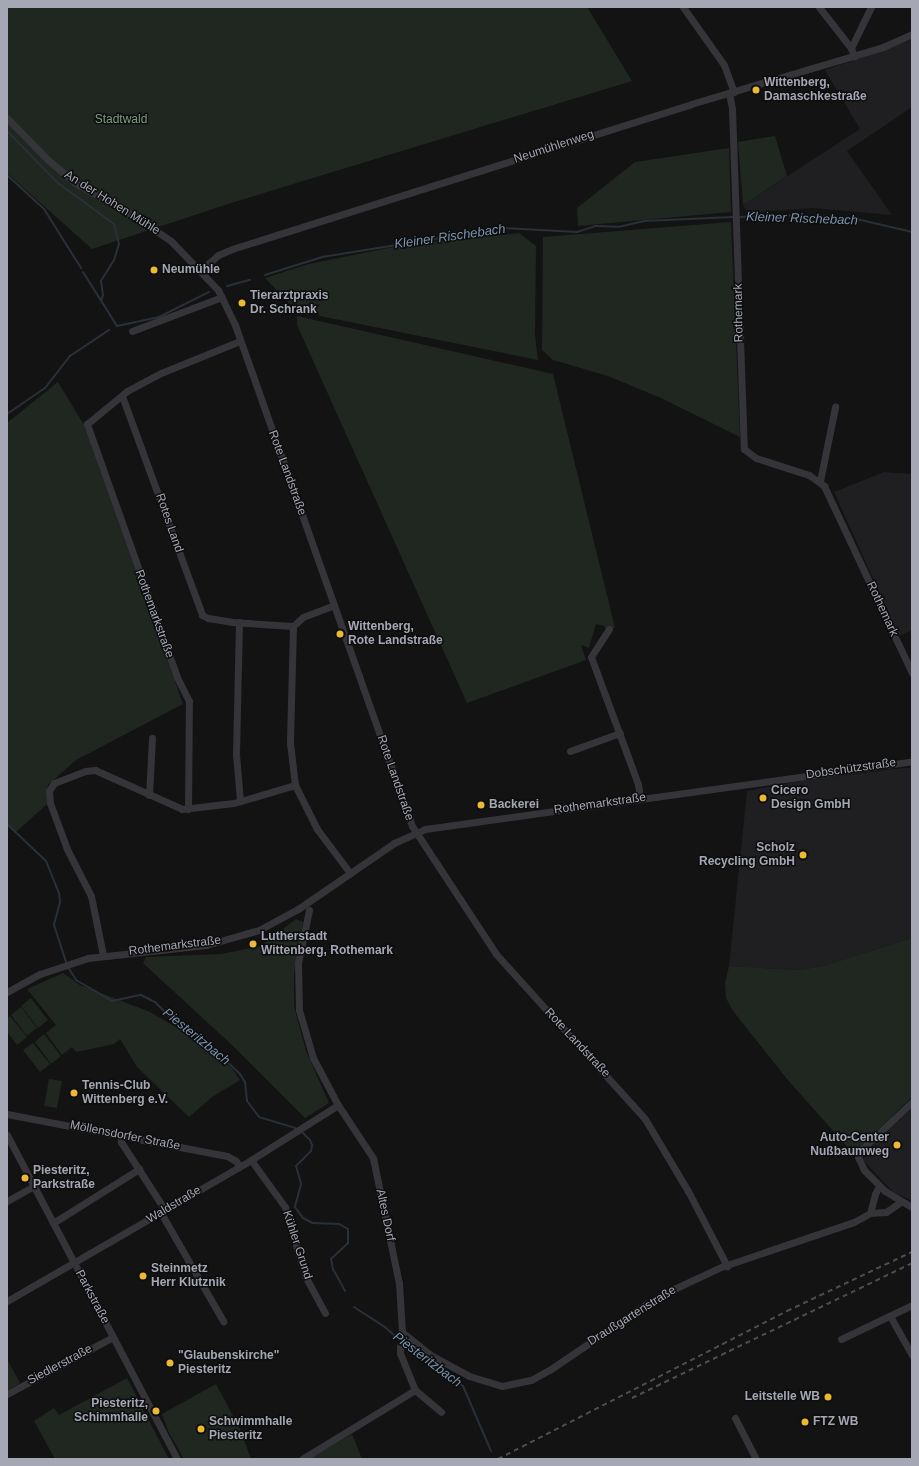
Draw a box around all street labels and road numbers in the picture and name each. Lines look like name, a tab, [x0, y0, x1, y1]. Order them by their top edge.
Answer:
street label: Neumühlenweg	[512, 127, 596, 167]
street label: An der Hohen Mühle	[62, 168, 162, 238]
street label: Rothemark	[731, 284, 747, 342]
street label: Rote Landstraße	[265, 429, 309, 517]
street label: Rotes Land	[152, 492, 186, 554]
street label: Rothemarkstraße	[131, 568, 177, 660]
street label: Rothemark	[863, 579, 901, 639]
street label: Rote Landstraße	[374, 733, 416, 823]
street label: Dobschützstraße	[805, 756, 897, 782]
street label: Rothemarkstraße	[553, 790, 647, 818]
street label: Rothemarkstraße	[128, 933, 222, 959]
street label: Rote Landstraße	[541, 1005, 613, 1081]
street label: Möllensdorfer Straße	[69, 1118, 181, 1154]
street label: Waldstraße	[144, 1183, 204, 1227]
street label: Altes Dorf	[372, 1188, 398, 1242]
street label: Kühler Grund	[279, 1209, 315, 1281]
street label: Parkstraße	[72, 1268, 112, 1326]
street label: Draußgartenstraße	[585, 1283, 679, 1349]
street label: Siedlerstraße	[25, 1342, 95, 1388]

